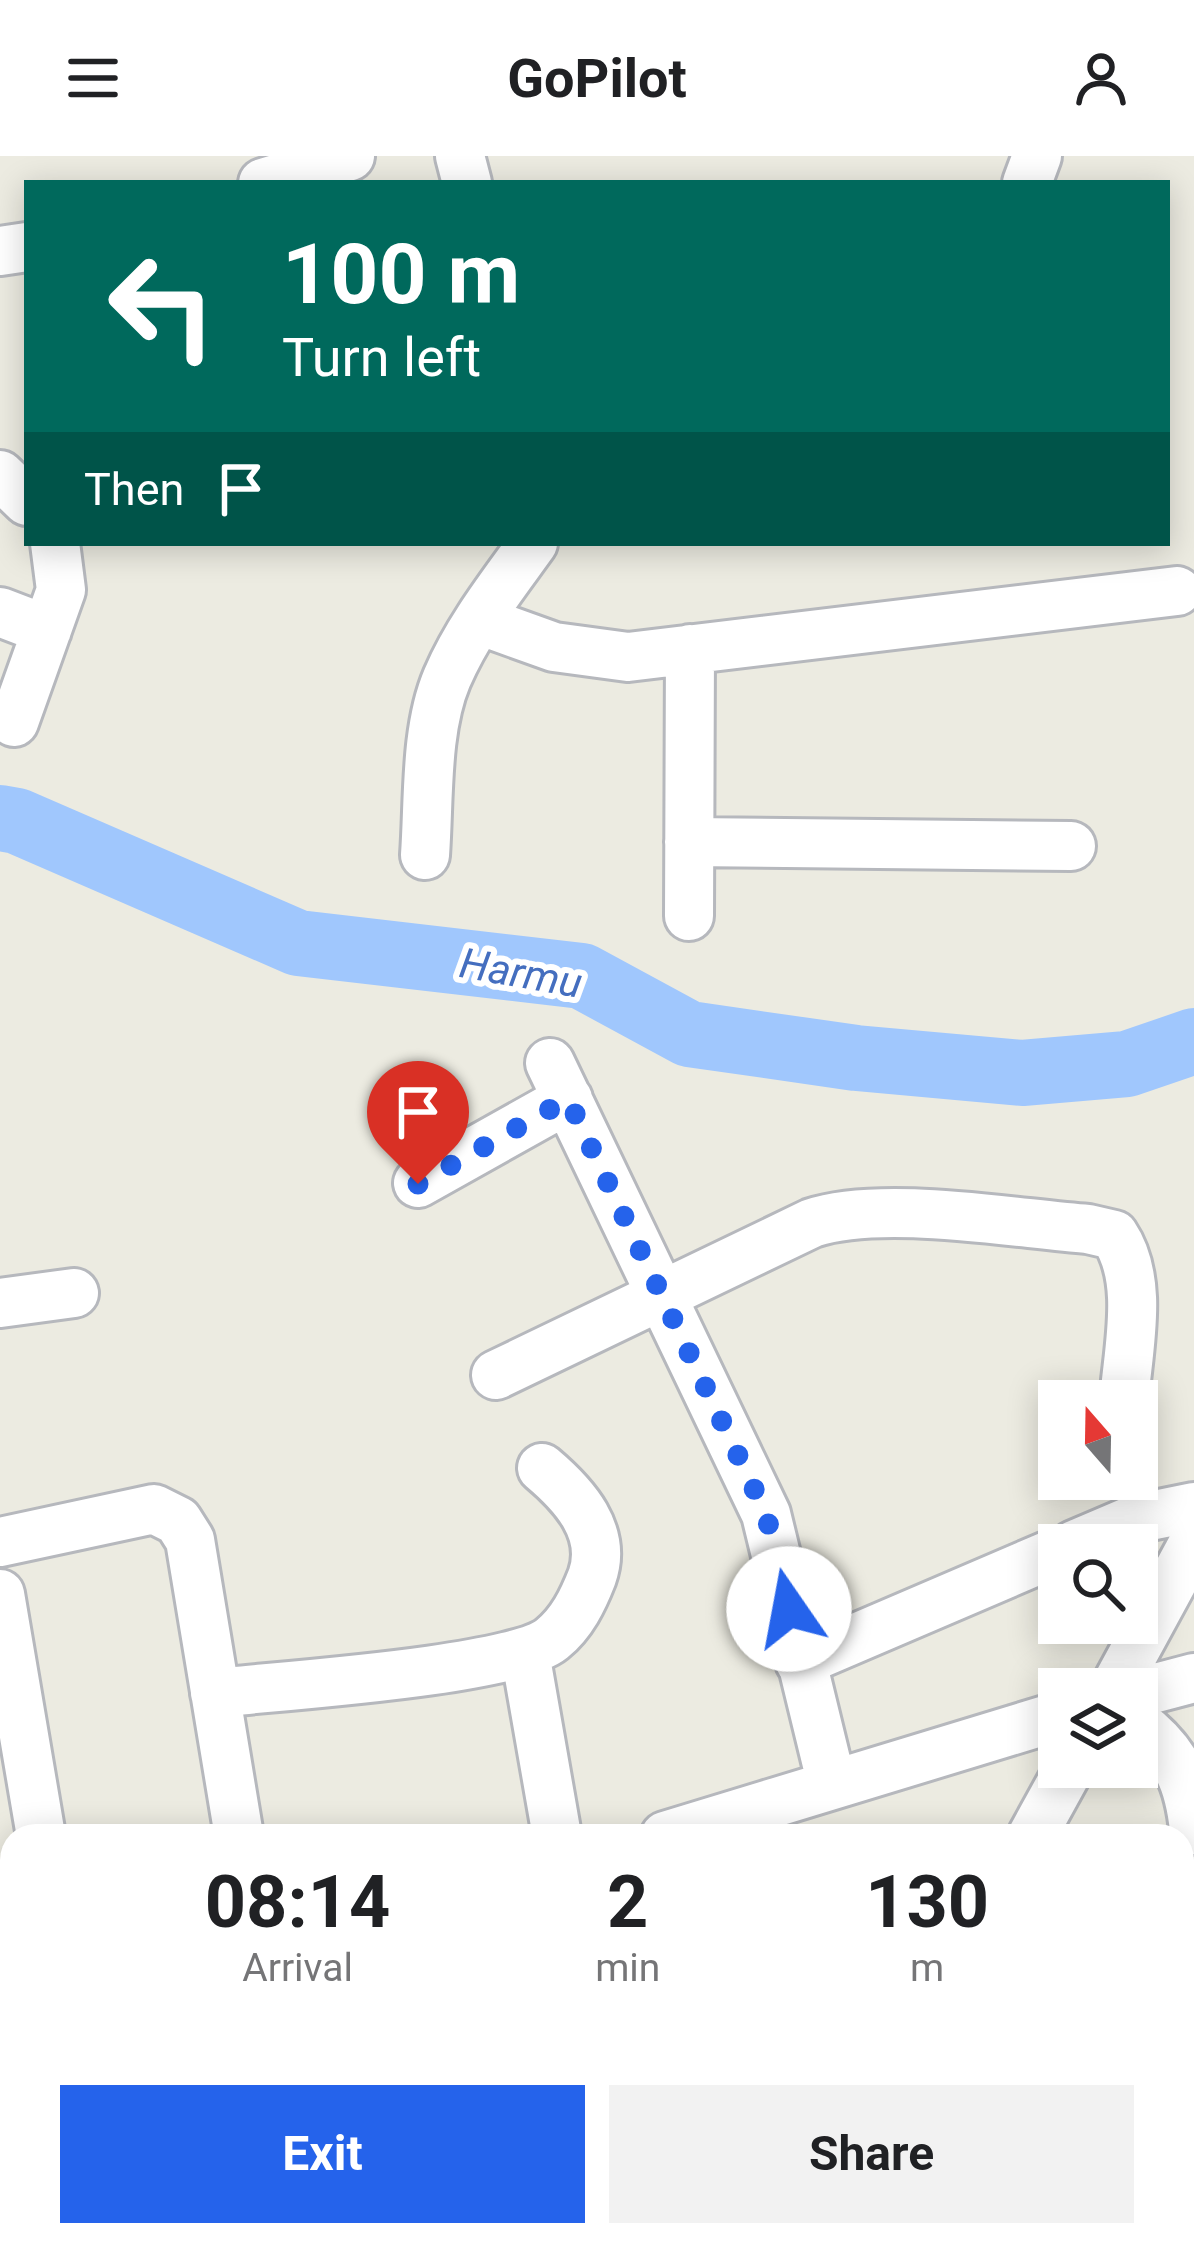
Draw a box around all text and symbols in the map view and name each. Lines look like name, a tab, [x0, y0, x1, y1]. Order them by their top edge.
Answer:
icon: menu	[60, 45, 126, 111]
icon: person	[1068, 45, 1134, 111]
text: GoPilot	[507, 47, 687, 110]
text: 100 m	[282, 225, 520, 324]
icon: left	[84, 228, 240, 384]
text: Turn left	[282, 326, 481, 389]
icon: arrive	[208, 456, 274, 522]
text: Then	[84, 463, 184, 516]
water label: Harmu	[456, 938, 586, 1008]
pin	[367, 1061, 469, 1184]
icon: arrive	[385, 1079, 451, 1145]
north arrow	[1038, 1380, 1158, 1500]
map controls	[1038, 1380, 1158, 1788]
button: search	[1038, 1524, 1158, 1644]
position arrow	[726, 1546, 852, 1672]
button: layers	[1038, 1668, 1158, 1788]
text: 08:14	[205, 1860, 390, 1945]
text: 2	[607, 1860, 648, 1945]
text: 130	[865, 1860, 989, 1945]
text: Arrival	[242, 1945, 353, 1991]
text: min	[595, 1945, 660, 1991]
text: m	[910, 1945, 944, 1991]
button: Exit	[60, 2085, 585, 2223]
button: Share	[609, 2085, 1134, 2223]

